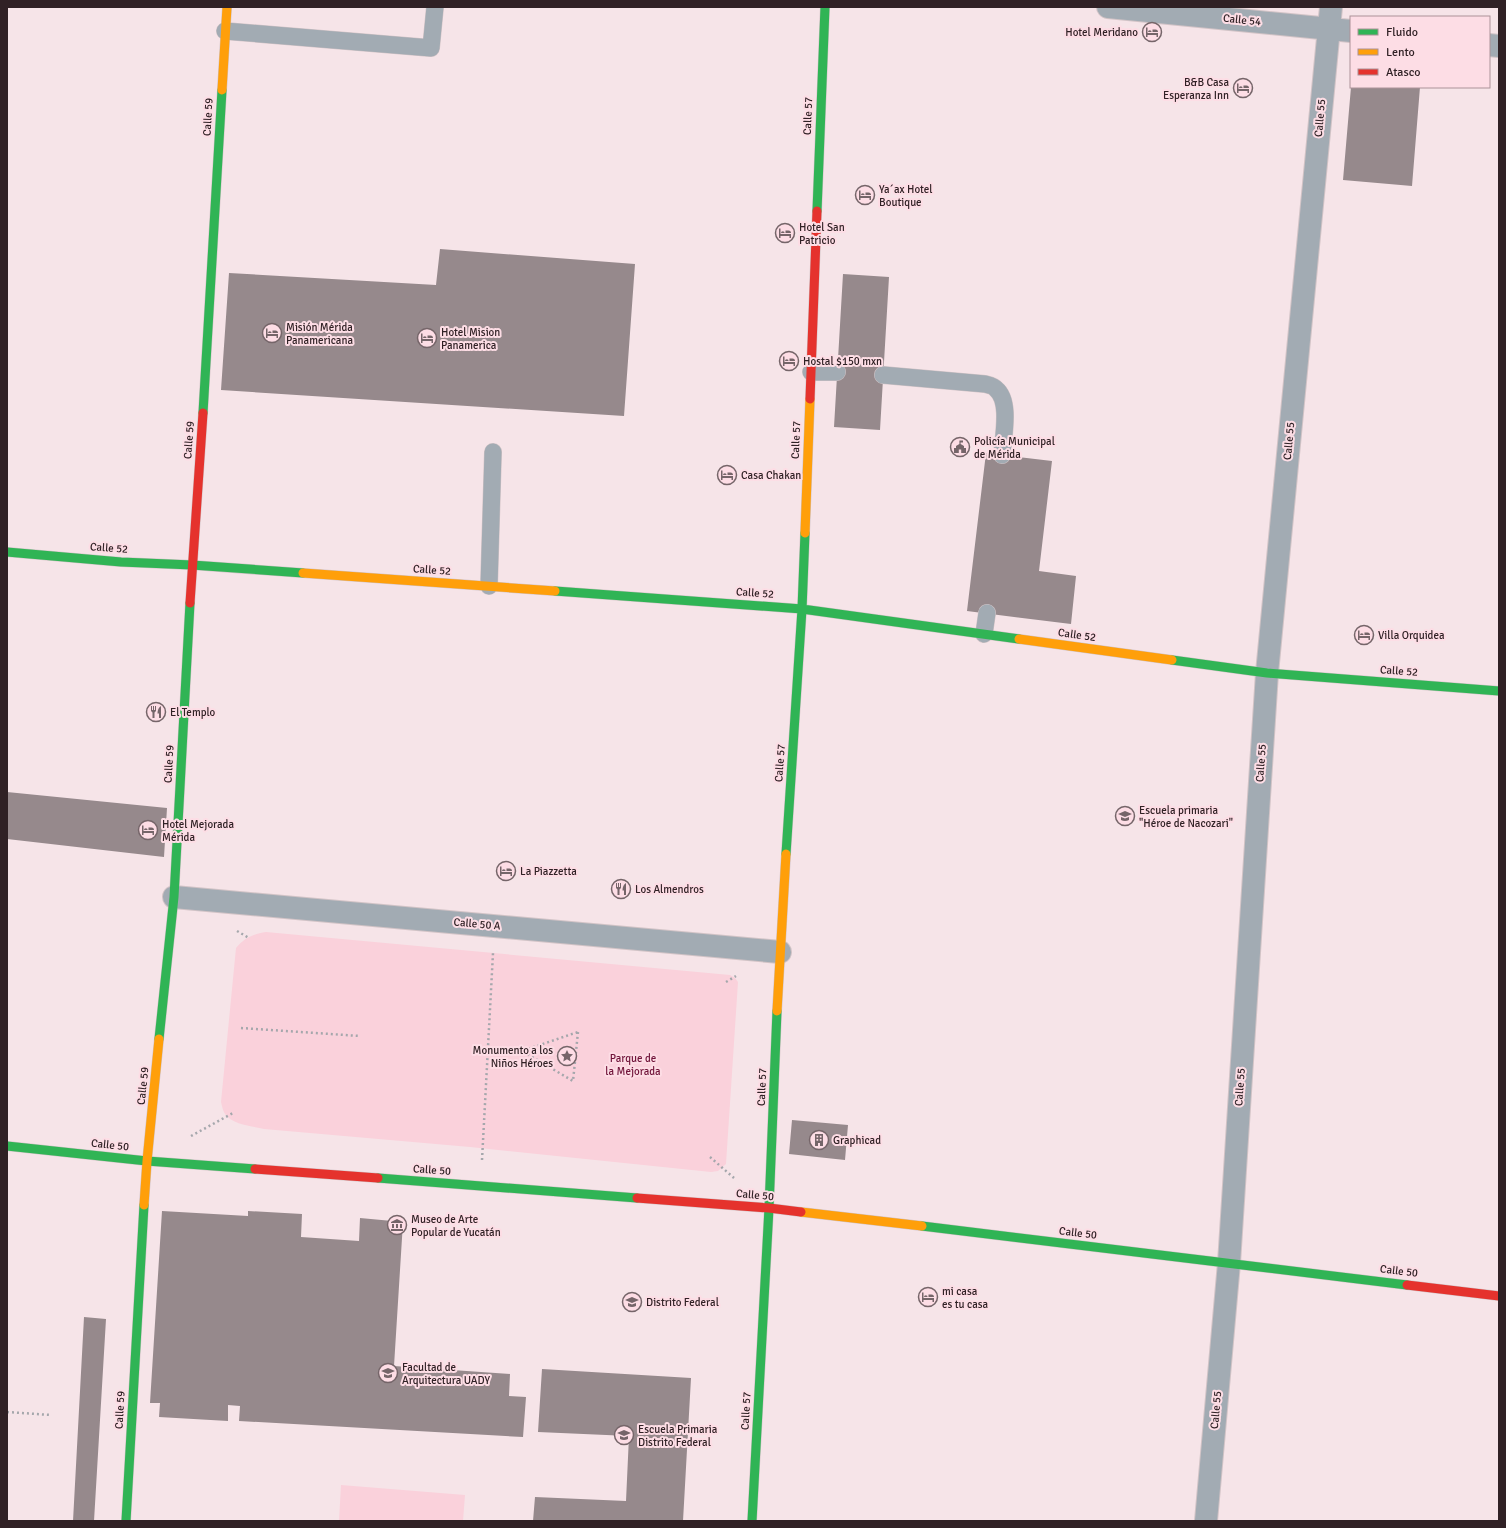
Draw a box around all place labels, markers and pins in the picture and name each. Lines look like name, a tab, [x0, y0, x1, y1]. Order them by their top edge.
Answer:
hotel icon: Hotel Meridano	[1141, 21, 1163, 43]
place label: Hotel Meridano	[1065, 26, 1138, 39]
place label: B&B Casa Esperanza Inn	[1163, 76, 1229, 102]
hotel icon: B&B Casa Esperanza Inn	[1232, 77, 1254, 99]
place label: Ya´ax Hotel Boutique	[879, 183, 933, 209]
hotel icon: Ya´ax Hotel Boutique	[854, 184, 876, 206]
place label: Hotel San Patricio	[799, 221, 845, 247]
hotel icon: Hotel San Patricio	[774, 222, 796, 244]
place label: Misión Mérida Panamericana	[286, 321, 353, 347]
hotel icon: Misión Mérida Panamericana	[261, 322, 283, 344]
place label: Hotel Mision Panamerica	[441, 326, 500, 352]
hotel icon: Hotel Mision Panamerica	[416, 327, 438, 349]
hotel icon: Hostal $150 mxn	[778, 350, 800, 372]
place label: Hostal $150 mxn	[803, 355, 882, 368]
place label: Policía Municipal de Mérida	[974, 435, 1055, 461]
public building icon: Policía Municipal de Mérida	[949, 436, 971, 458]
hotel icon: Casa Chakan	[716, 464, 738, 486]
place label: Casa Chakan	[741, 469, 801, 482]
hotel icon: Villa Orquidea	[1353, 624, 1375, 646]
place label: Villa Orquidea	[1378, 629, 1445, 642]
restaurant icon: El Templo	[145, 701, 167, 723]
place label: El Templo	[170, 706, 216, 719]
place label: Escuela primaria "Héroe de Nacozari"	[1139, 804, 1233, 830]
school or university icon: Escuela primaria "Héroe de Nacozari"	[1114, 805, 1136, 827]
place label: Hotel Mejorada Mérida	[162, 818, 234, 844]
hotel icon: Hotel Mejorada Mérida	[137, 819, 159, 841]
hotel icon: La Piazzetta	[495, 860, 517, 882]
place label: La Piazzetta	[520, 865, 577, 878]
restaurant icon: Los Almendros	[610, 878, 632, 900]
place label: Los Almendros	[635, 883, 704, 896]
place label: Monumento a los Niños Héroes	[473, 1044, 553, 1070]
place icon: Monumento a los Niños Héroes	[556, 1045, 578, 1067]
building icon: Graphicad	[808, 1129, 830, 1151]
place label: Graphicad	[833, 1134, 881, 1147]
place label: Museo de Arte Popular de Yucatán	[411, 1213, 501, 1239]
museum icon: Museo de Arte Popular de Yucatán	[386, 1214, 408, 1236]
place label: mi casa es tu casa	[942, 1285, 989, 1311]
hotel icon: mi casa es tu casa	[917, 1286, 939, 1308]
school or university icon: Distrito Federal	[621, 1291, 643, 1313]
place label: Distrito Federal	[646, 1296, 719, 1309]
place label: Facultad de Arquitectura UADY	[402, 1361, 491, 1387]
school or university icon: Facultad de Arquitectura UADY	[377, 1362, 399, 1384]
place label: Escuela Primaria Distrito Federal	[638, 1423, 718, 1449]
school or university icon: Escuela Primaria Distrito Federal	[613, 1424, 635, 1446]

